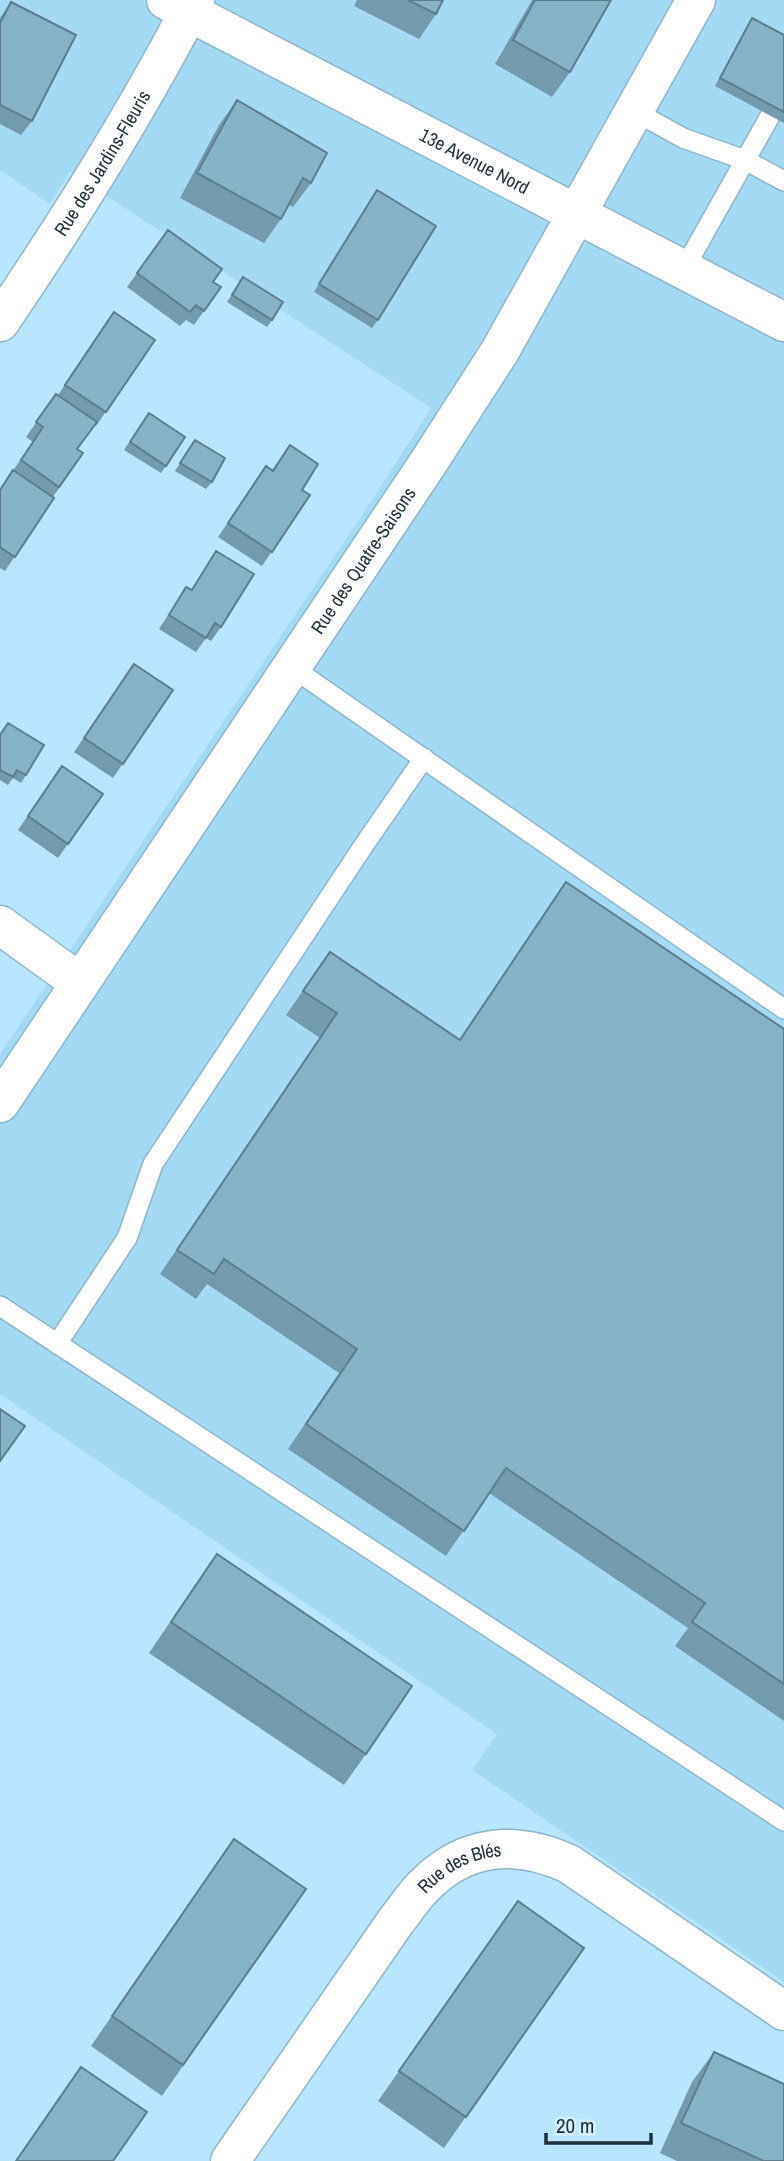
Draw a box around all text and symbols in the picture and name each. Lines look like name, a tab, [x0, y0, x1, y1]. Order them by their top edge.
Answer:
street label: Rue des Jardins-Fleuris	[48, 85, 156, 241]
street label: 13e Avenue Nord	[415, 121, 534, 200]
street label: Rue des Quatre-Saisons	[304, 481, 422, 639]
street label: Rue des Blés	[411, 1836, 503, 1899]
scale bar	[546, 2102, 651, 2146]
text: 20 m	[556, 2111, 594, 2140]

